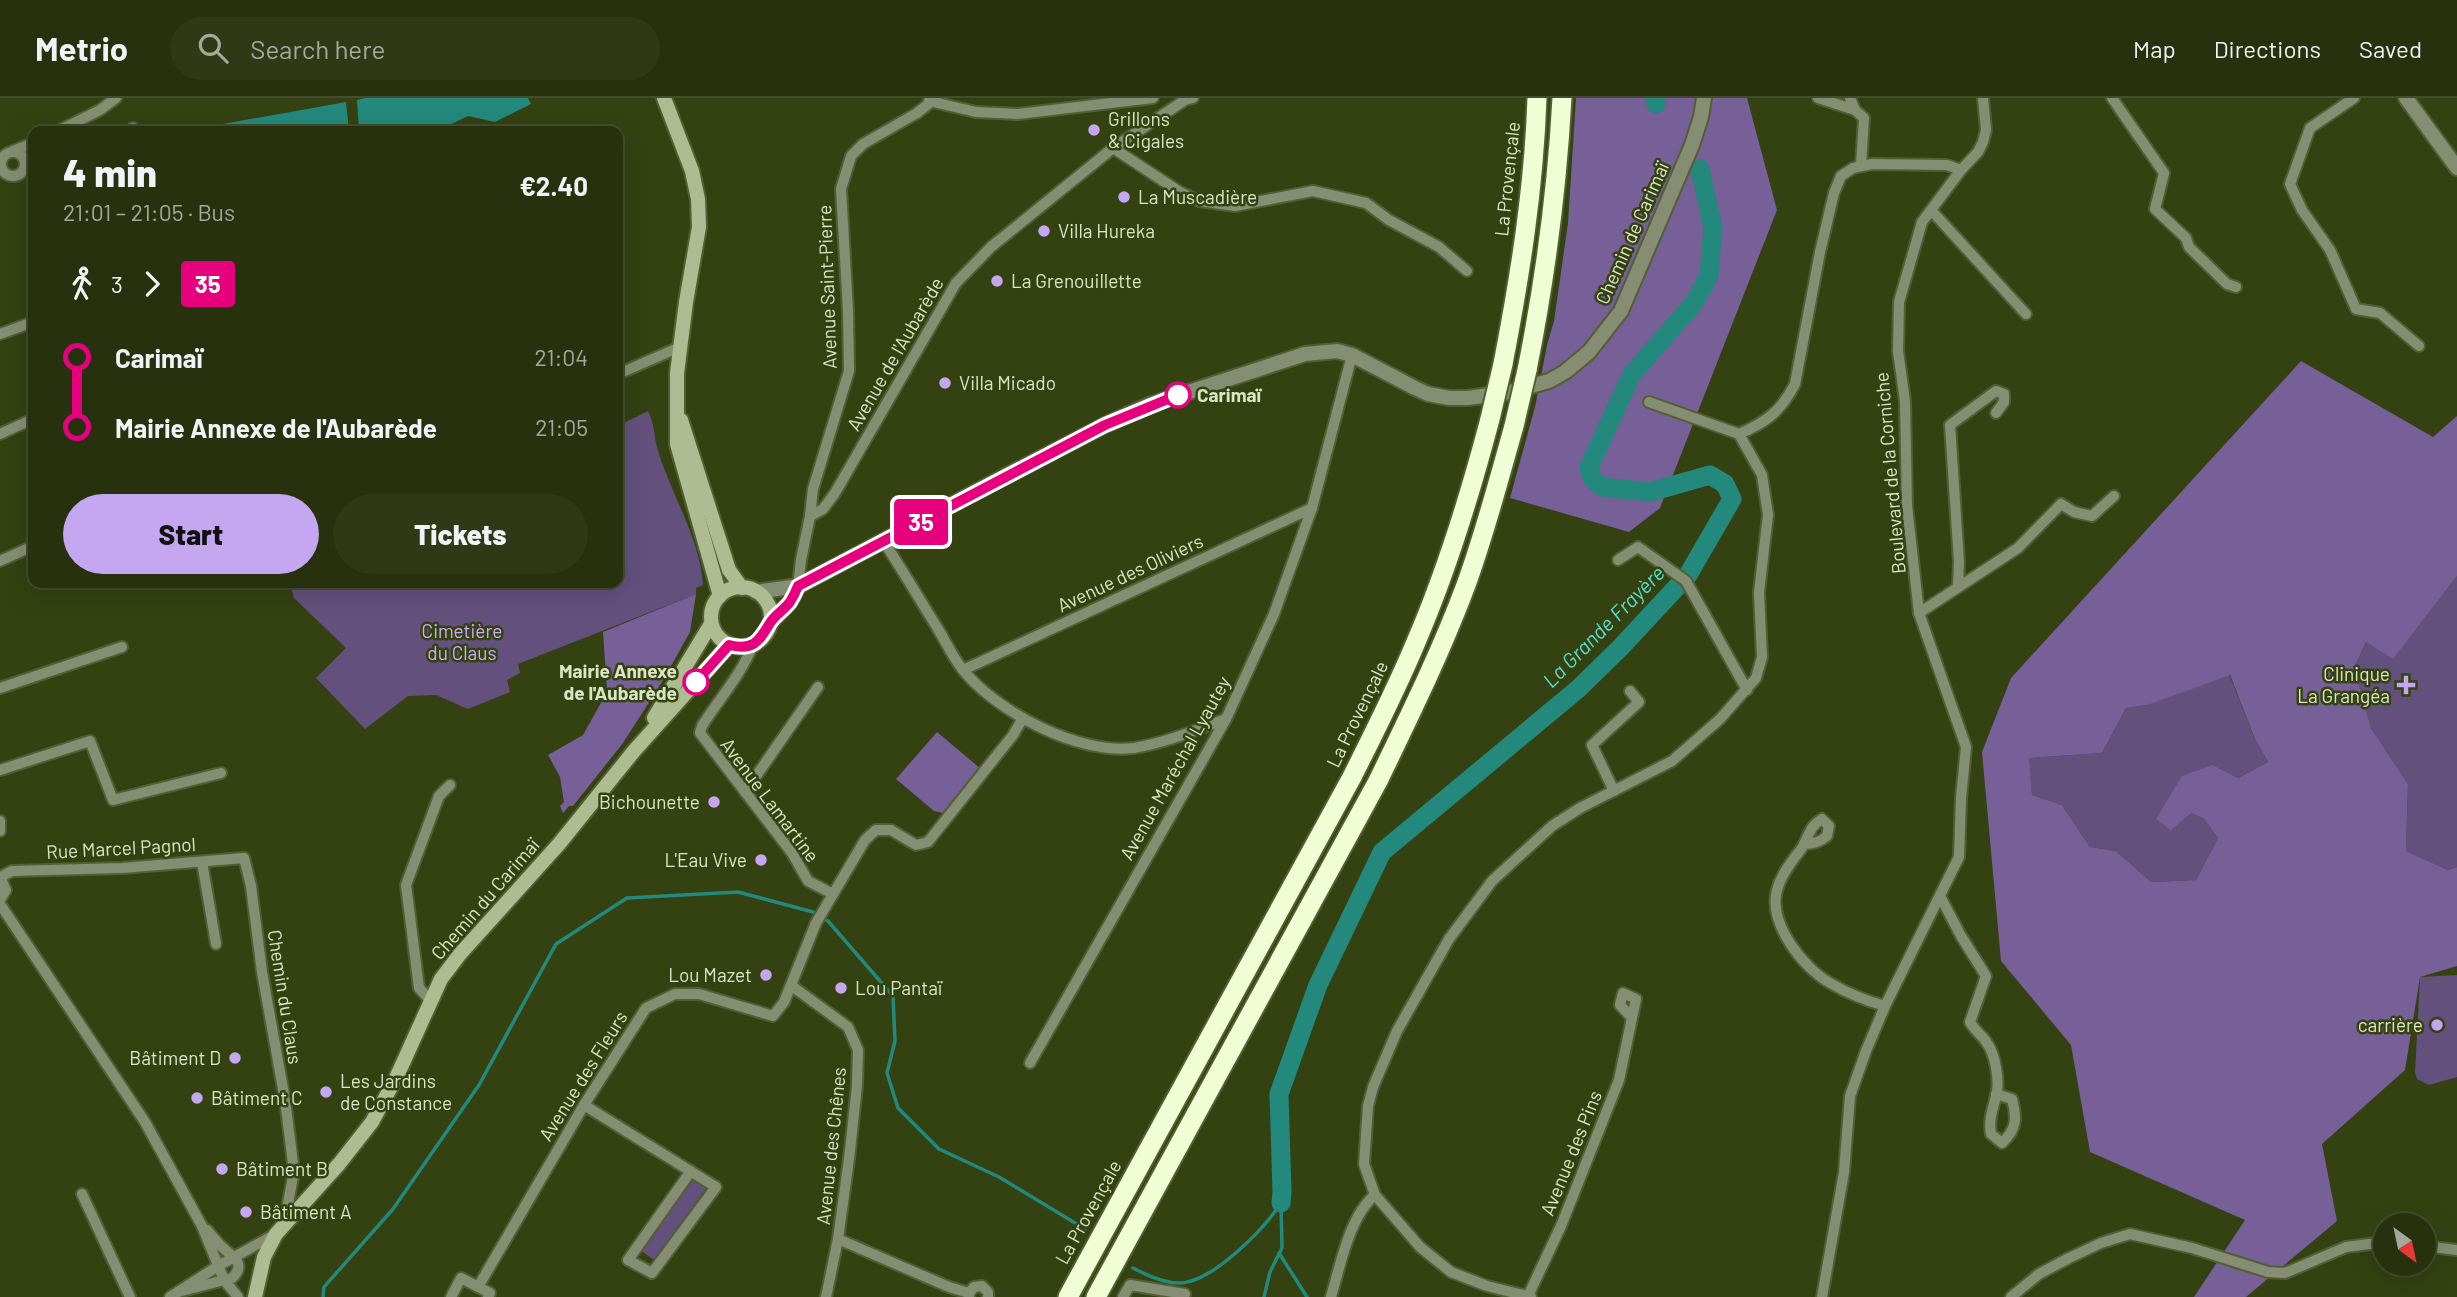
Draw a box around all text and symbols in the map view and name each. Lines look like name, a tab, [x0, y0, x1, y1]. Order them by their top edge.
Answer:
search box	[170, 17, 660, 80]
text: Metrio	[35, 28, 128, 68]
icon: search	[194, 29, 232, 67]
text: Search here	[250, 33, 385, 64]
text: Map	[2133, 34, 2176, 63]
text: Directions	[2214, 34, 2321, 63]
text: Saved	[2359, 34, 2422, 63]
place label: Grillons & Cigales	[1108, 107, 1184, 152]
street label: La Provençale	[1489, 120, 1524, 238]
marker: Grillons & Cigales	[1086, 122, 1102, 138]
text: 4 min	[63, 149, 157, 195]
street label: Chemin de Carimaï	[1590, 157, 1674, 307]
text: €2.40	[519, 170, 588, 201]
place label: La Muscadière	[1138, 185, 1257, 208]
marker: La Muscadière	[1116, 189, 1132, 205]
text: 21:01 – 21:05 · Bus	[63, 198, 235, 226]
street label: Avenue Saint-Pierre	[812, 205, 841, 369]
place label: Villa Hureka	[1058, 219, 1155, 242]
marker: Villa Hureka	[1036, 223, 1052, 239]
icon: walk	[63, 265, 101, 303]
icon: forward	[133, 265, 171, 303]
text: 35	[195, 269, 221, 298]
place label: La Grenouillette	[1011, 269, 1142, 292]
text: 3	[111, 270, 123, 298]
street label: Avenue de l'Aubarède	[841, 273, 948, 435]
marker: La Grenouillette	[989, 273, 1005, 289]
text: Carimaï	[115, 342, 203, 373]
text: 21:04	[534, 343, 588, 371]
place label: Villa Micado	[959, 371, 1056, 394]
street label: Boulevard de la Corniche	[1869, 371, 1910, 575]
marker: Villa Micado	[937, 375, 953, 391]
marker: Carimaï	[1165, 382, 1191, 408]
place label: Carimaï	[1197, 383, 1263, 406]
text: Mairie Annexe de l'Aubarède	[115, 412, 437, 443]
text: 21:05	[535, 413, 588, 441]
button: Start	[63, 494, 319, 574]
button: Tickets	[333, 494, 588, 574]
line badge: 35	[890, 499, 953, 545]
text: 35	[908, 507, 934, 536]
street label: Avenue des Oliviers	[1053, 529, 1206, 616]
water label: La Grande Frayère	[1537, 560, 1669, 692]
park label: Cimetière du Claus	[422, 619, 502, 664]
street label: La Provençale	[1321, 657, 1392, 771]
place label: Mairie Annexe de l'Aubarède	[559, 659, 677, 704]
place label: Clinique La Grangéa	[2297, 662, 2390, 707]
marker: Mairie Annexe de l'Aubarède	[683, 669, 709, 695]
street label: Avenue Maréchal Lyautey	[1114, 672, 1235, 864]
marker: Clinique La Grangéa	[2396, 675, 2416, 695]
street label: Avenue Lamartine	[716, 733, 825, 866]
place label: Bichounette	[599, 790, 700, 813]
marker: Bichounette	[706, 794, 722, 810]
street label: Rue Marcel Pagnol	[46, 832, 196, 863]
street label: Chemin du Carimaï	[426, 833, 544, 964]
place label: L'Eau Vive	[664, 848, 747, 871]
marker: L'Eau Vive	[753, 852, 769, 868]
street label: Chemin du Claus	[264, 928, 307, 1066]
place label: Lou Mazet	[668, 963, 752, 986]
marker: Lou Mazet	[758, 967, 774, 983]
place label: Lou Pantaï	[855, 976, 943, 999]
marker: Lou Pantaï	[833, 980, 849, 996]
street label: Avenue des Fleurs	[533, 1006, 632, 1145]
place label: carrière	[2358, 1013, 2423, 1036]
marker: carrière	[2429, 1017, 2445, 1033]
place label: Bâtiment D	[129, 1046, 221, 1069]
marker: Bâtiment D	[227, 1050, 243, 1066]
street label: Avenue des Chênes	[811, 1066, 850, 1226]
place label: Les Jardins de Constance	[340, 1069, 452, 1114]
marker: Les Jardins de Constance	[318, 1084, 334, 1100]
place label: Bâtiment C	[211, 1086, 302, 1109]
street label: Avenue des Pins	[1535, 1087, 1606, 1219]
marker: Bâtiment C	[189, 1090, 205, 1106]
street label: La Provençale	[1050, 1156, 1126, 1268]
place label: Bâtiment B	[236, 1157, 328, 1180]
marker: Bâtiment B	[214, 1161, 230, 1177]
place label: Bâtiment A	[260, 1200, 351, 1223]
marker: Bâtiment A	[238, 1204, 254, 1220]
north arrow	[2373, 1213, 2436, 1276]
map controls	[2373, 1213, 2436, 1276]

